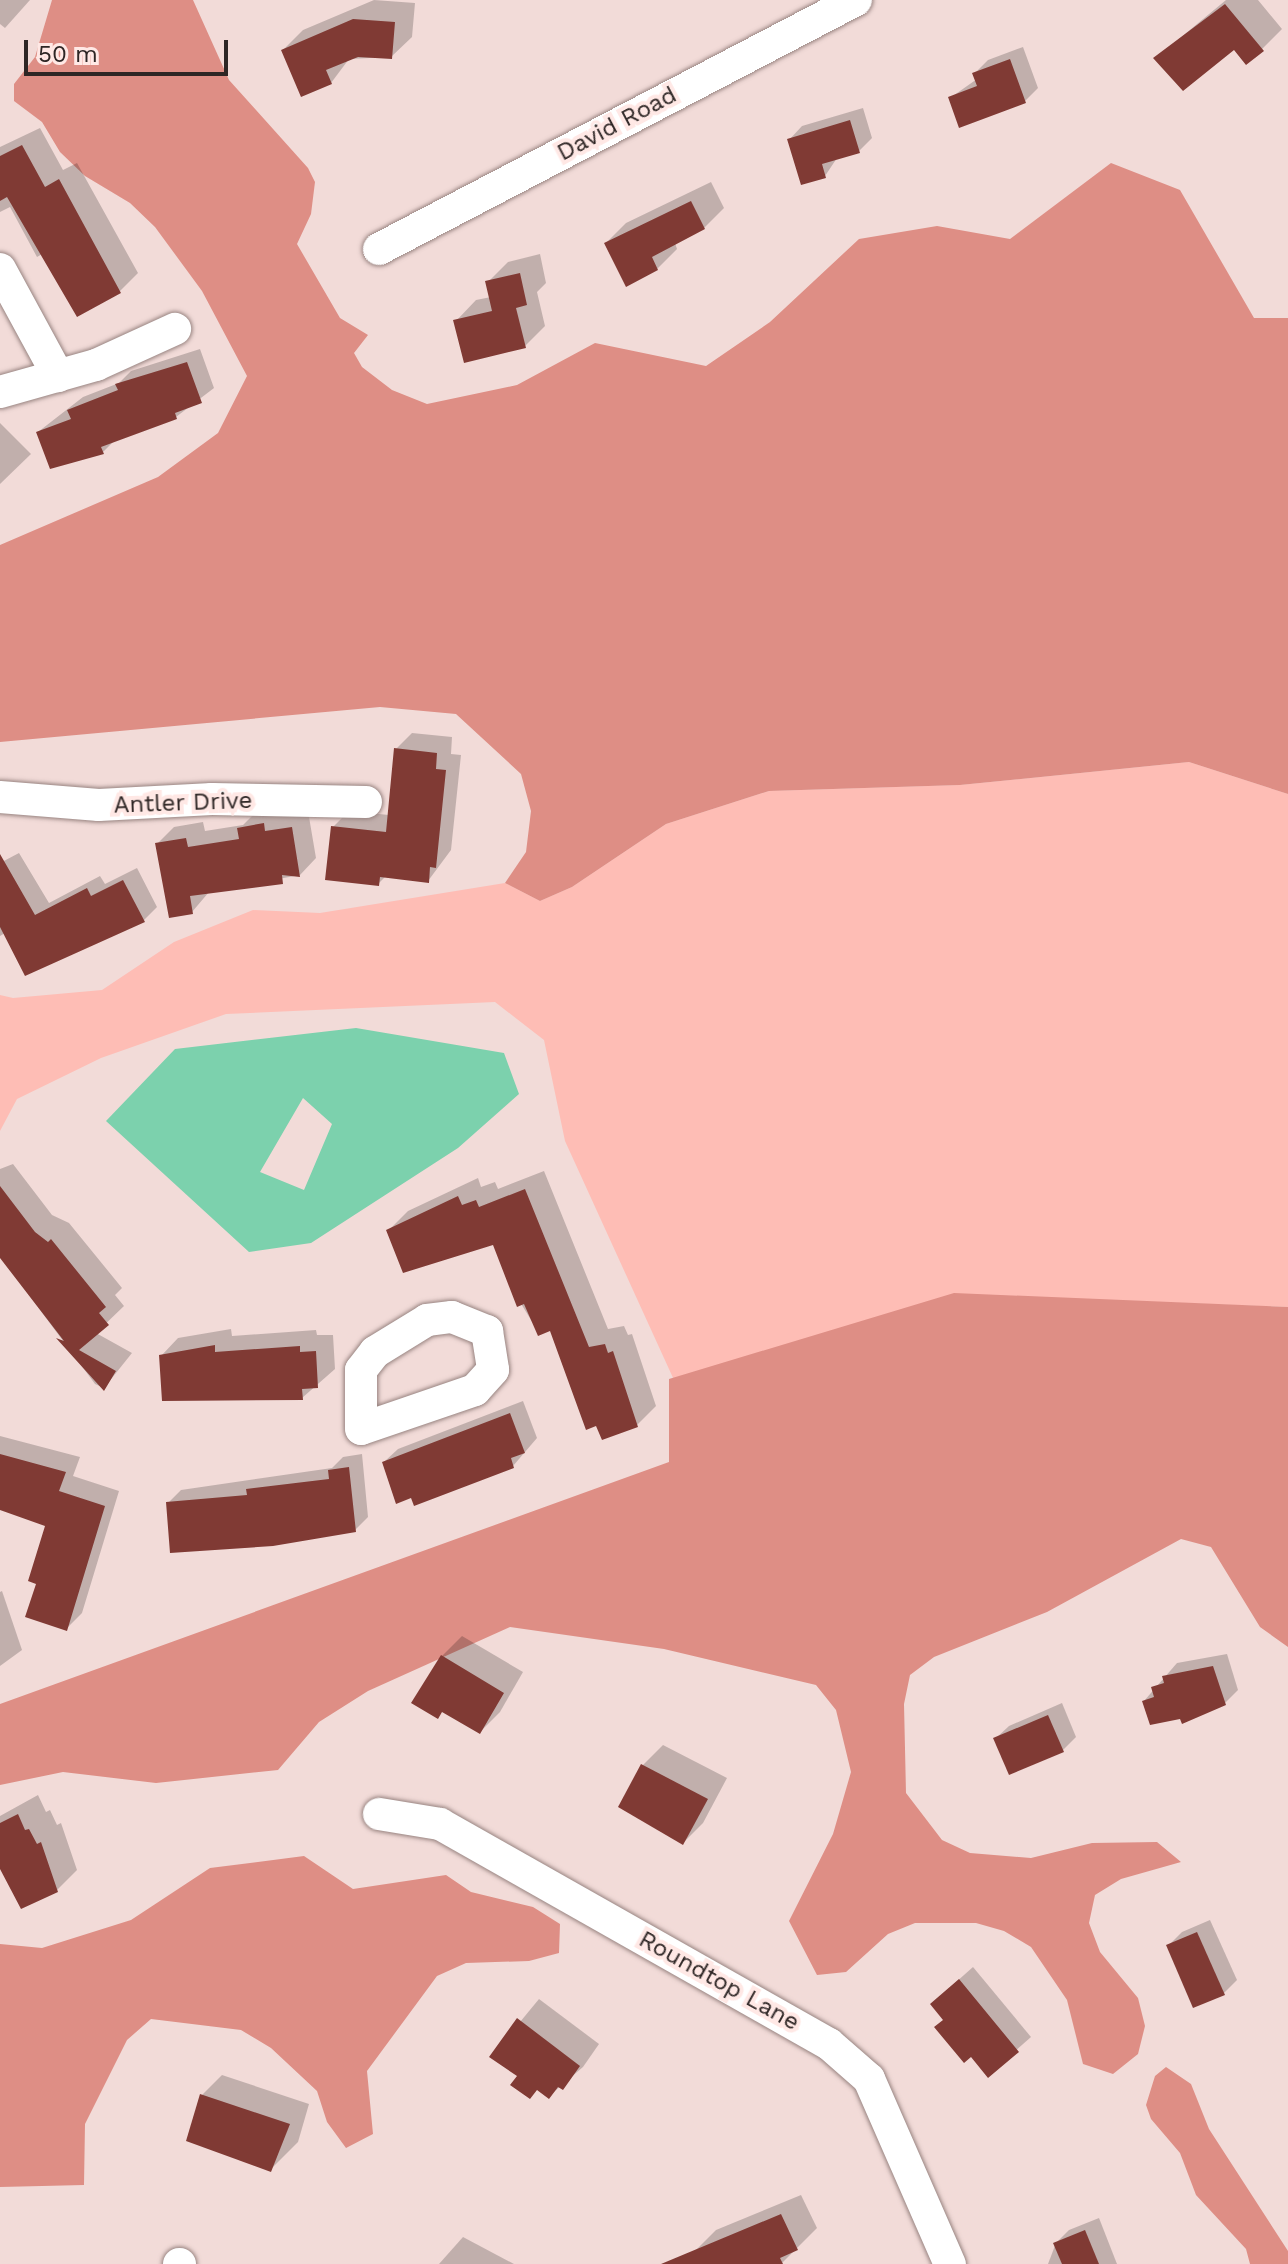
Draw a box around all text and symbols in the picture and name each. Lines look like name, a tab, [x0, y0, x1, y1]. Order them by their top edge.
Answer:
scale bar	[28, 24, 232, 74]
text: 50 m	[38, 40, 98, 68]
street label: David Road	[552, 80, 682, 168]
street label: Antler Drive	[113, 786, 253, 820]
street label: Roundtop Lane	[634, 1925, 804, 2037]

